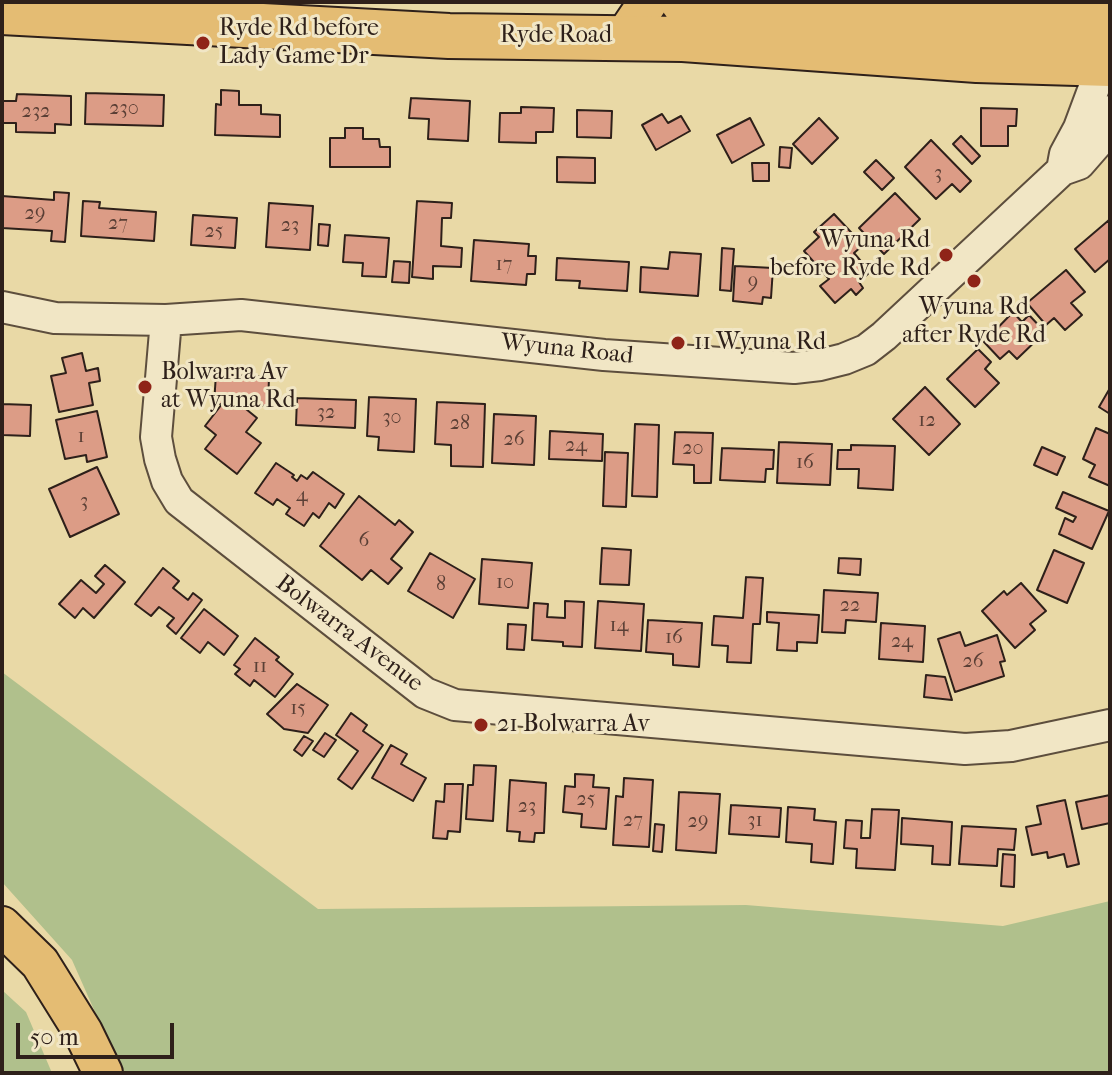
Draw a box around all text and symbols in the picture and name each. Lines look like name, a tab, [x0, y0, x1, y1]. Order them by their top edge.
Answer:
place label: Ryde Rd before Lady Game Dr	[219, 15, 379, 71]
street label: Ryde Road	[500, 22, 612, 50]
marker: Ryde Rd before Lady Game Dr	[194, 34, 212, 52]
house number: 230	[109, 97, 139, 121]
house number: 232	[22, 100, 50, 124]
house number: 3	[934, 162, 942, 186]
house number: 29	[25, 202, 45, 226]
house number: 27	[108, 212, 128, 236]
house number: 23	[281, 214, 299, 238]
house number: 25	[205, 220, 223, 244]
place label: Wyuna Rd before Ryde Rd	[770, 227, 930, 283]
marker: Wyuna Rd before Ryde Rd	[937, 246, 955, 264]
house number: 17	[496, 253, 512, 277]
house number: 9	[748, 271, 758, 295]
marker: Wyuna Rd after Ryde Rd	[965, 272, 983, 290]
place label: Wyuna Rd after Ryde Rd	[902, 294, 1046, 350]
street label: Wyuna Road	[499, 329, 635, 371]
place label: 11 Wyuna Rd	[694, 329, 826, 357]
marker: 11 Wyuna Rd	[669, 334, 687, 352]
place label: Bolwarra Av at Wyuna Rd	[161, 359, 296, 415]
marker: Bolwarra Av at Wyuna Rd	[136, 378, 154, 396]
house number: 32	[317, 401, 335, 425]
house number: 30	[382, 406, 402, 430]
house number: 12	[918, 409, 936, 433]
house number: 28	[450, 412, 470, 436]
house number: 1	[77, 425, 85, 449]
house number: 26	[503, 428, 525, 452]
house number: 24	[565, 434, 587, 458]
house number: 20	[682, 437, 704, 461]
house number: 16	[796, 451, 814, 475]
house number: 4	[296, 484, 308, 508]
house number: 3	[80, 490, 88, 514]
house number: 6	[359, 529, 369, 553]
street label: Bolwarra Avenue	[270, 569, 428, 699]
house number: 10	[496, 571, 514, 595]
house number: 8	[436, 573, 446, 597]
house number: 22	[840, 594, 860, 618]
house number: 14	[610, 614, 628, 638]
house number: 16	[665, 626, 683, 650]
house number: 24	[891, 630, 913, 654]
house number: 26	[962, 650, 984, 674]
house number: 11	[253, 655, 267, 679]
house number: 15	[290, 697, 306, 721]
place label: 21 Bolwarra Av	[497, 711, 649, 739]
marker: 21 Bolwarra Av	[472, 716, 490, 734]
house number: 25	[577, 788, 595, 812]
house number: 23	[518, 795, 536, 819]
house number: 27	[623, 809, 643, 833]
house number: 31	[747, 809, 763, 833]
house number: 29	[688, 810, 708, 834]
scale bar	[20, 1007, 178, 1057]
text: 50 m	[30, 1023, 79, 1051]

